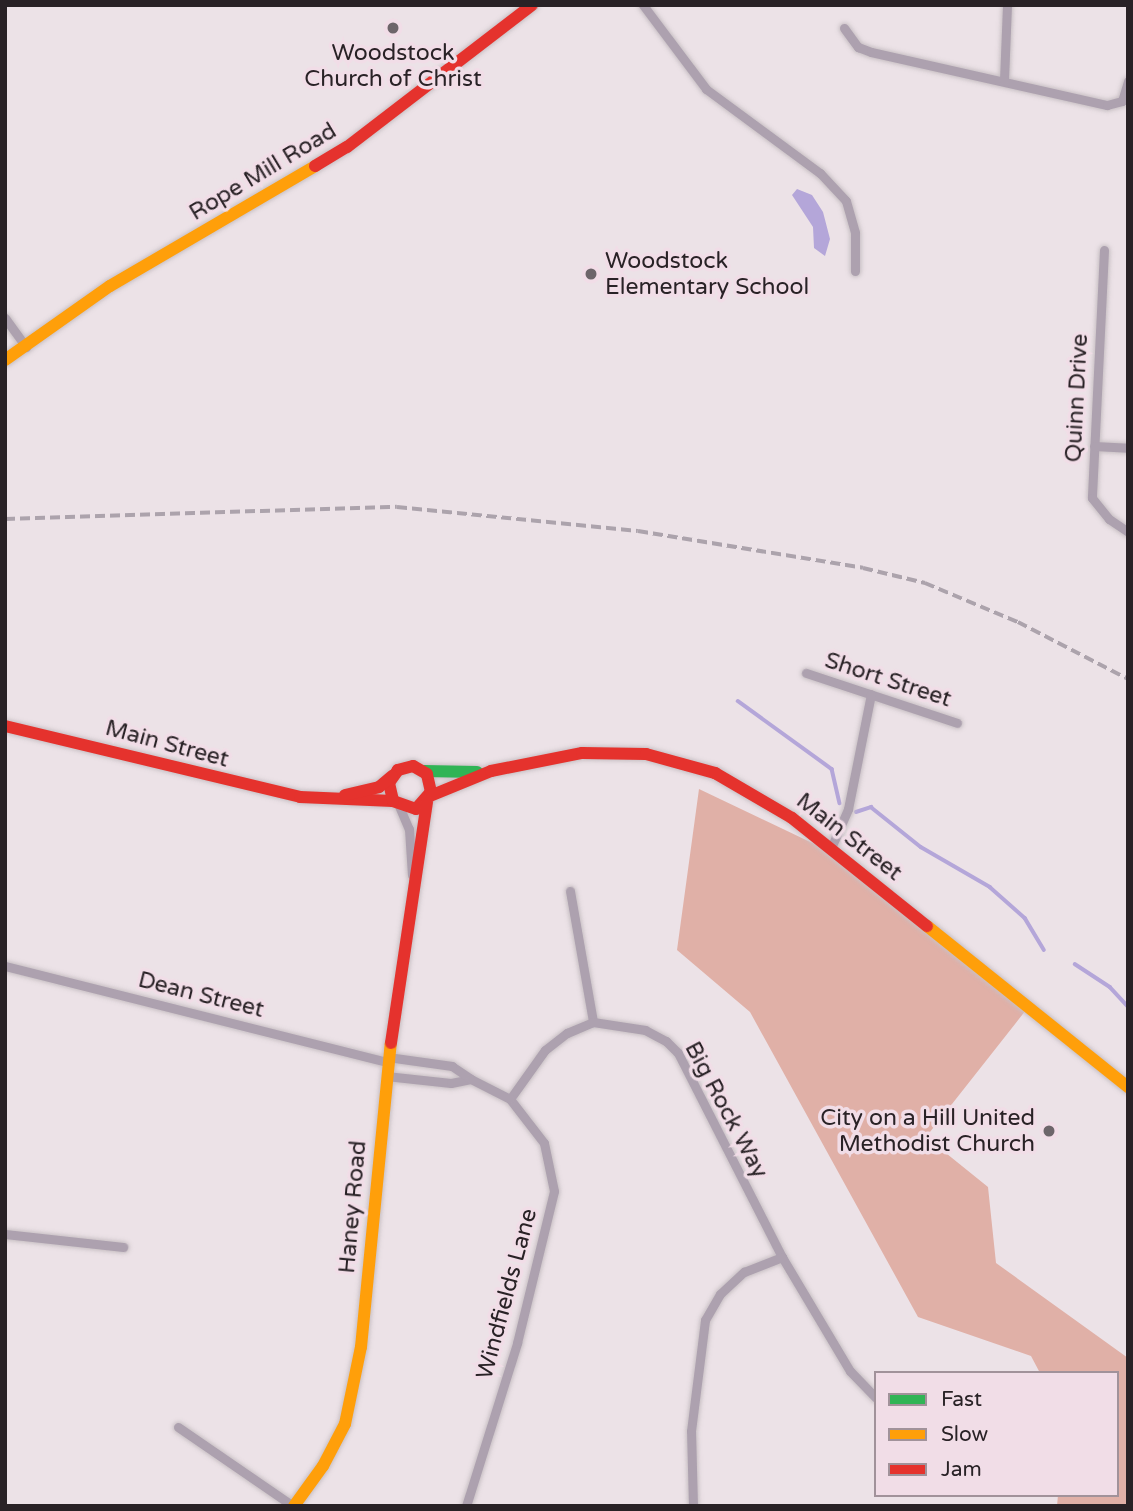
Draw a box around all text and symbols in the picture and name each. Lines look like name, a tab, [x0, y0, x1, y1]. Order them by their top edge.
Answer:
marker: Woodstock Church of Christ	[385, 20, 401, 36]
place label: Woodstock Church of Christ	[304, 39, 482, 93]
street label: Rope Mill Road	[184, 117, 342, 227]
place label: Woodstock Elementary School	[605, 247, 809, 301]
marker: Woodstock Elementary School	[583, 266, 599, 282]
street label: Quinn Drive	[1060, 333, 1094, 463]
street label: Short Street	[821, 647, 955, 713]
street label: Main Street	[102, 714, 232, 774]
street label: Main Street	[791, 787, 907, 887]
street label: Dean Street	[135, 966, 267, 1024]
street label: Big Rock Way	[678, 1037, 774, 1183]
place label: City on a Hill United Methodist Church	[820, 1104, 1035, 1158]
marker: City on a Hill United Methodist Church	[1041, 1123, 1057, 1139]
street label: Haney Road	[333, 1139, 373, 1275]
street label: Windfields Lane	[471, 1206, 543, 1382]
legend	[874, 1371, 1119, 1497]
text: Fast	[941, 1387, 982, 1412]
text: Slow	[941, 1422, 988, 1447]
text: Jam	[941, 1457, 982, 1482]

